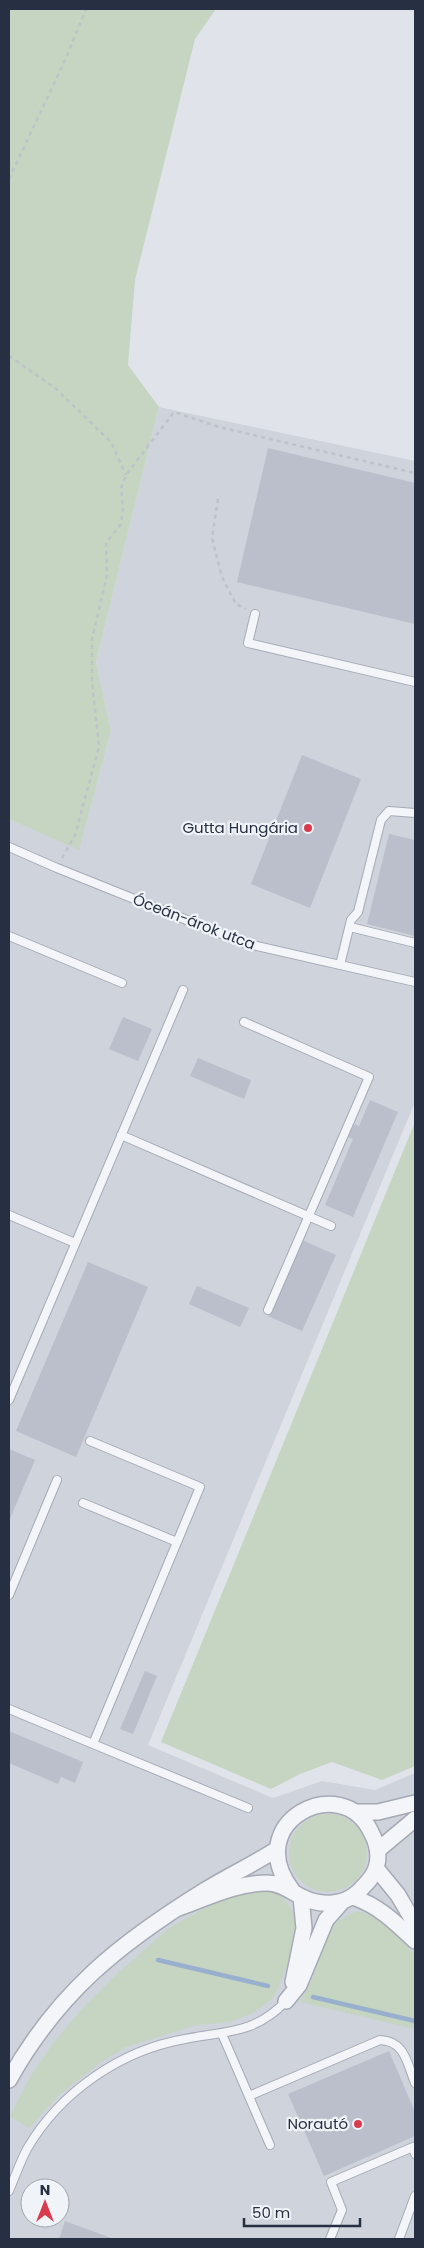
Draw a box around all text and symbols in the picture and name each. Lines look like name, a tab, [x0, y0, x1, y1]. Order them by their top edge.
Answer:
place label: Gutta Hungária	[182, 817, 298, 838]
marker: Gutta Hungária	[302, 822, 314, 834]
street label: Óceán-árok utca	[130, 889, 258, 955]
place label: Norautó	[287, 2113, 348, 2134]
marker: Norautó	[352, 2118, 364, 2130]
north arrow	[20, 2178, 70, 2228]
text: N	[40, 2180, 50, 2200]
scale bar	[244, 2196, 360, 2228]
text: 50 m	[252, 2202, 290, 2223]

